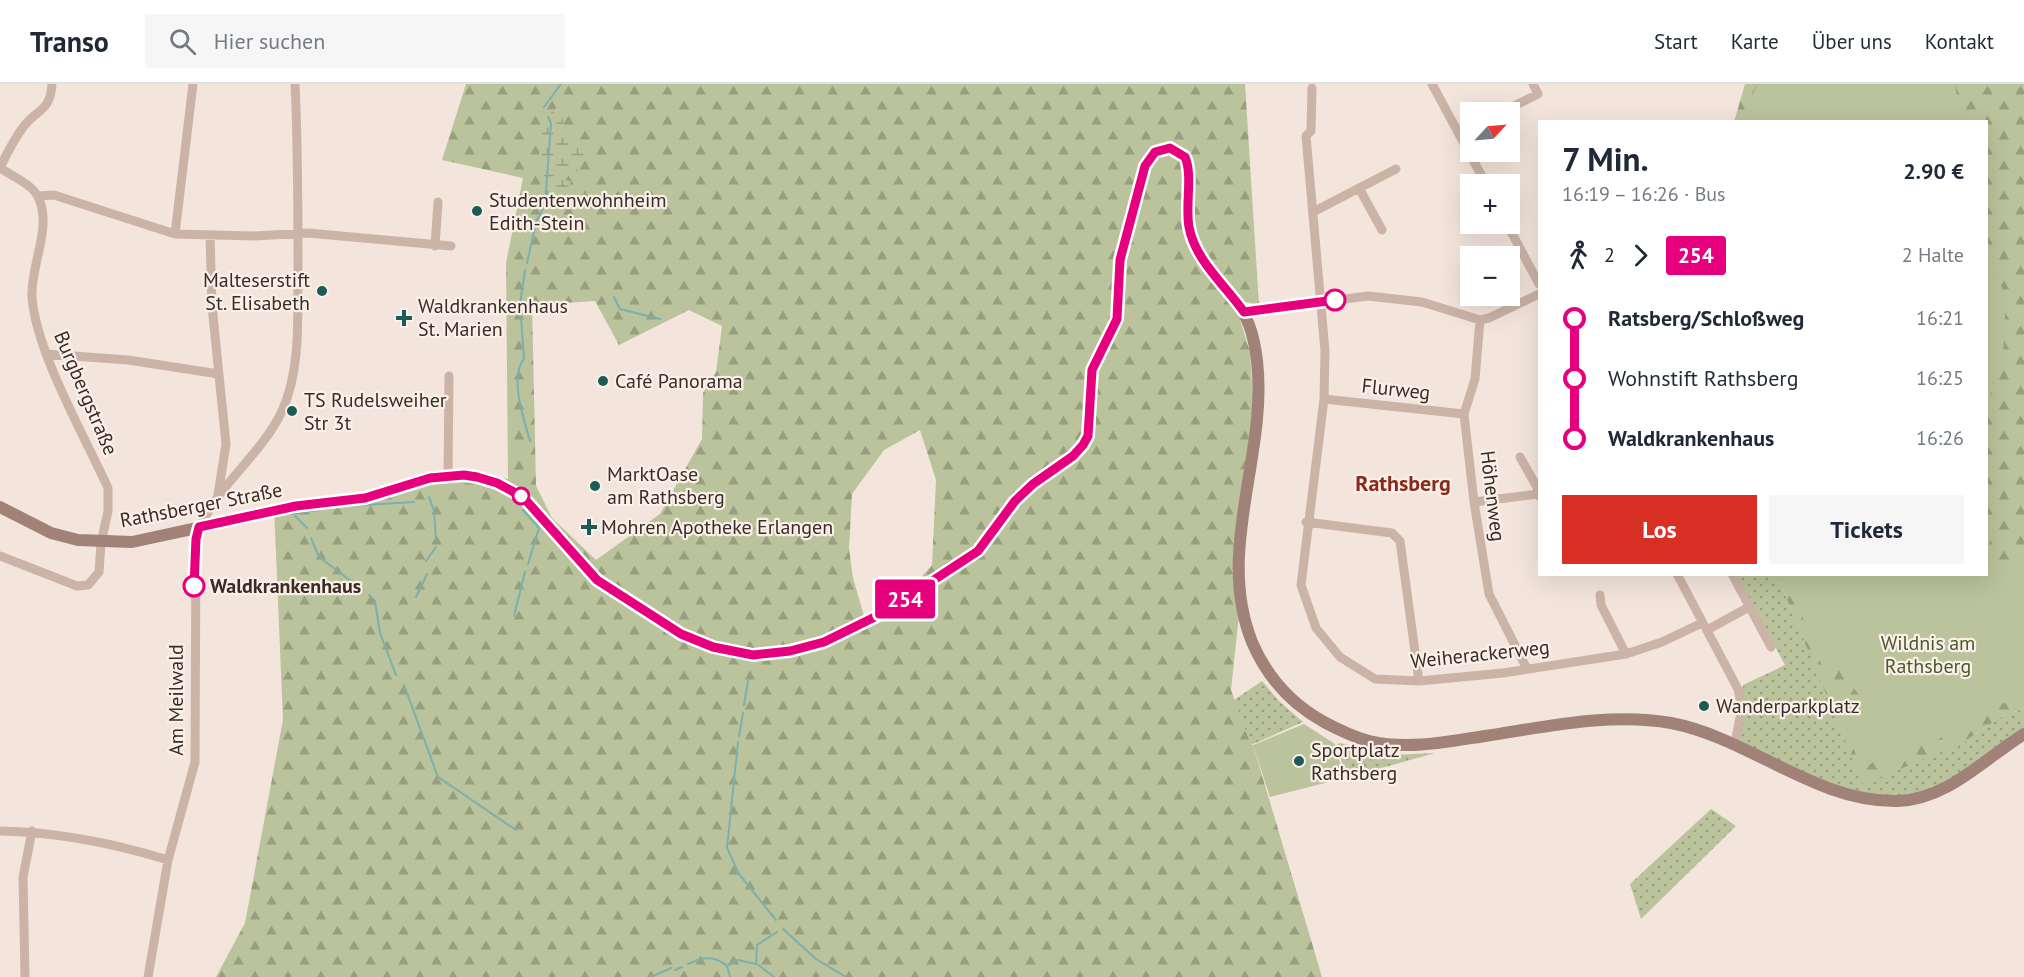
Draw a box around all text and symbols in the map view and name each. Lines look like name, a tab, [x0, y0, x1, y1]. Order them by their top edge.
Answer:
search box	[145, 14, 565, 68]
text: Transo	[30, 23, 109, 60]
icon: search	[166, 25, 199, 58]
text: Hier suchen	[214, 27, 325, 55]
text: Start	[1654, 28, 1698, 55]
text: Karte	[1731, 28, 1779, 55]
text: Über uns	[1812, 28, 1892, 55]
text: Kontakt	[1925, 28, 1994, 55]
north arrow	[1460, 102, 1520, 162]
map controls	[1460, 102, 1520, 306]
text: 7 Min.	[1562, 137, 1649, 180]
text: 2.90 €	[1903, 157, 1964, 185]
button: +	[1460, 174, 1520, 234]
text: 16:19 – 16:26 · Bus	[1562, 181, 1726, 207]
place label: Studentenwohnheim Edith-Stein	[489, 187, 666, 236]
marker: Studentenwohnheim Edith-Stein	[470, 204, 484, 218]
icon: walk	[1562, 239, 1595, 272]
icon: forward	[1624, 239, 1657, 272]
text: 2	[1604, 242, 1615, 268]
text: 254	[1678, 242, 1714, 269]
text: 2 Halte	[1902, 242, 1964, 268]
button: −	[1460, 246, 1520, 306]
place label: Malteserstift St. Elisabeth	[203, 267, 310, 316]
marker: Malteserstift St. Elisabeth	[315, 284, 329, 298]
unlabelled marker	[1324, 289, 1346, 311]
place label: Waldkrankenhaus St. Marien	[418, 293, 568, 342]
text: Ratsberg/Schloßweg	[1608, 304, 1804, 332]
text: 16:21	[1916, 305, 1964, 331]
marker: Waldkrankenhaus St. Marien	[395, 309, 413, 327]
street label: Burgbergstraße	[48, 327, 124, 459]
text: Wohnstift Rathsberg	[1608, 364, 1799, 392]
text: 16:25	[1916, 365, 1964, 391]
place label: Café Panorama	[615, 368, 743, 394]
street label: Flurweg	[1360, 372, 1432, 406]
marker: Café Panorama	[596, 374, 610, 388]
place label: TS Rudelsweiher Str 3t	[304, 387, 447, 436]
marker: TS Rudelsweiher Str 3t	[285, 404, 299, 418]
text: Waldkrankenhaus	[1608, 424, 1774, 452]
text: 16:26	[1916, 425, 1964, 451]
street label: Höhenweg	[1475, 449, 1511, 543]
place label: MarktOase am Rathsberg	[607, 461, 725, 510]
district label: Rathsberg	[1355, 469, 1451, 497]
street label: Rathsberger Straße	[118, 477, 284, 533]
marker: MarktOase am Rathsberg	[588, 479, 602, 493]
unlabelled marker	[512, 487, 530, 505]
button: Los	[1562, 495, 1757, 564]
button: Tickets	[1769, 495, 1964, 564]
place label: Mohren Apotheke Erlangen	[601, 514, 833, 540]
marker: Mohren Apotheke Erlangen	[582, 520, 596, 534]
place label: Waldkrankenhaus	[210, 573, 361, 599]
marker: Waldkrankenhaus	[183, 575, 205, 597]
line badge: 254	[870, 580, 940, 618]
text: 254	[887, 586, 923, 613]
park label: Wildnis am Rathsberg	[1881, 630, 1975, 679]
street label: Weiherackerweg	[1409, 634, 1551, 674]
street label: Am Meilwald	[163, 644, 189, 756]
place label: Wanderparkplatz	[1716, 693, 1860, 719]
marker: Wanderparkplatz	[1697, 699, 1711, 713]
place label: Sportplatz Rathsberg	[1311, 737, 1400, 786]
marker: Sportplatz Rathsberg	[1292, 754, 1306, 768]

